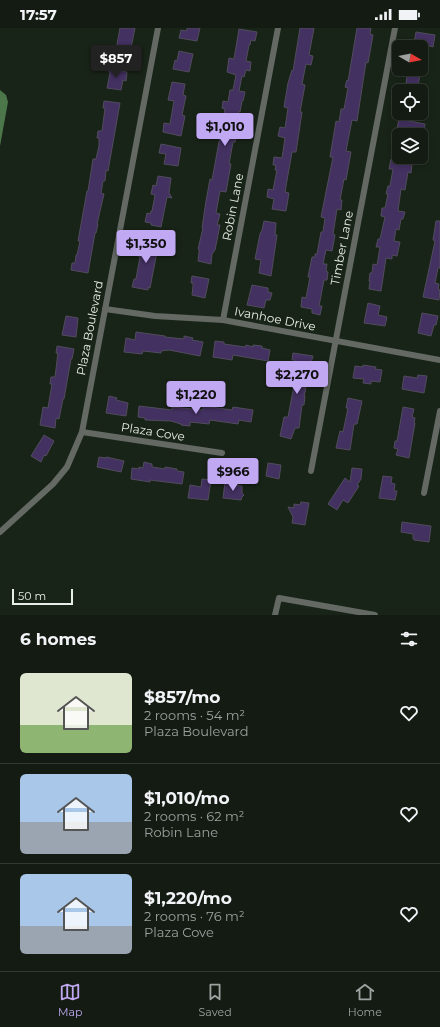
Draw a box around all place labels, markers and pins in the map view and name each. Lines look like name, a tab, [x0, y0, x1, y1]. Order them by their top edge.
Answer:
pin: $857	[92, 45, 140, 79]
pin: $1,010	[192, 113, 258, 147]
pin: $1,350	[113, 230, 179, 264]
pin: $2,270	[264, 361, 330, 395]
pin: $1,220	[163, 381, 229, 415]
pin: $966	[209, 458, 257, 492]

